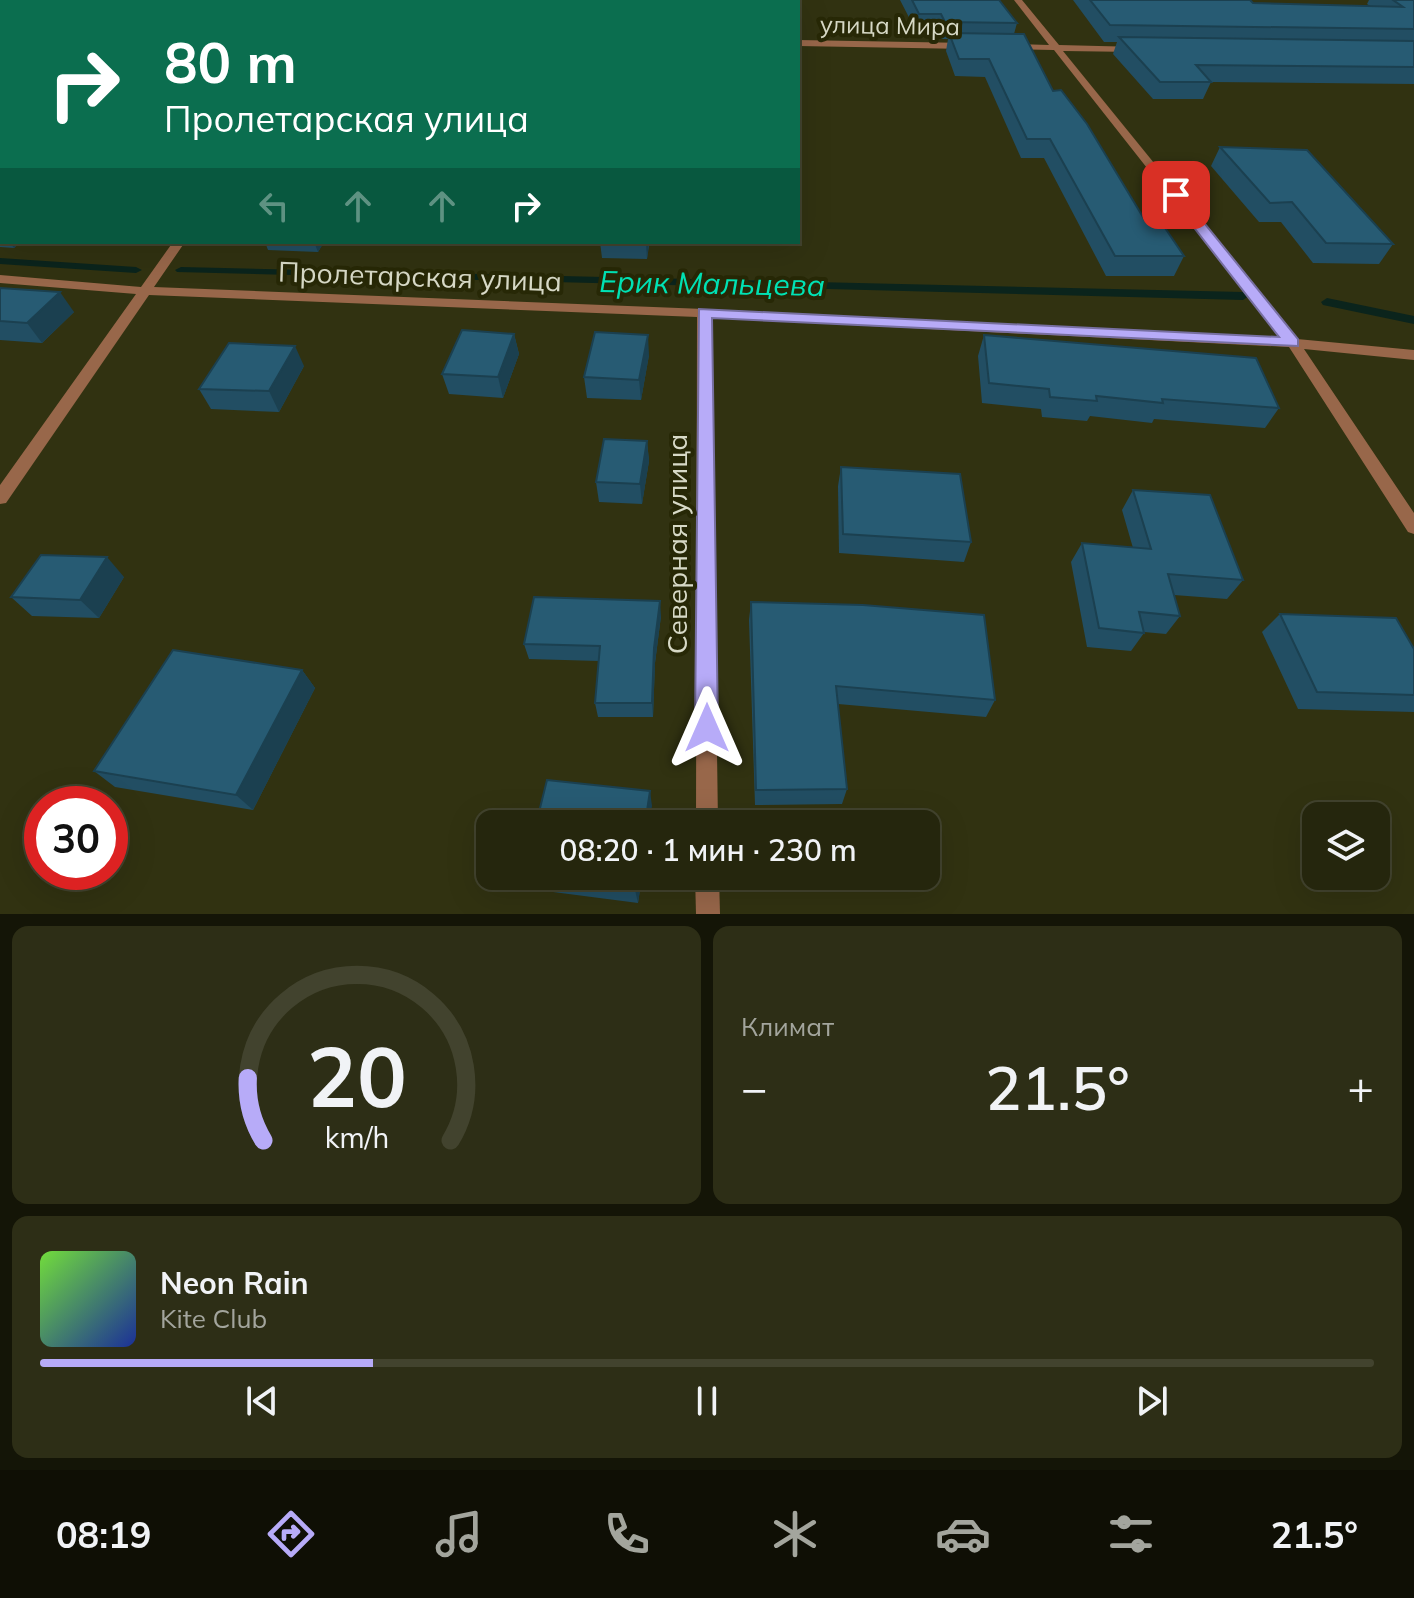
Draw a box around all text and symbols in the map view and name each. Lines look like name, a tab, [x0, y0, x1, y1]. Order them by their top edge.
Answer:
street label: улица Мира	[820, 9, 960, 41]
text: 80 m	[164, 27, 297, 97]
icon: right	[32, 32, 136, 136]
text: Пролетарская улица	[164, 96, 529, 141]
pin	[1142, 161, 1210, 229]
icon: arrive	[1154, 173, 1198, 217]
icon: left	[252, 184, 296, 228]
icon: ahead	[336, 184, 380, 228]
icon: ahead	[420, 184, 464, 228]
icon: right	[504, 184, 548, 228]
street label: Пролетарская улица	[278, 254, 562, 298]
water label: Ерик Мальцева	[599, 262, 825, 304]
street label: Северная улица	[659, 434, 694, 654]
position arrow	[665, 686, 749, 770]
speed limit sign: 30	[24, 786, 128, 890]
map controls	[1302, 802, 1390, 890]
button: layers	[1302, 802, 1390, 890]
text: 08:20 · 1 мин · 230 m	[559, 831, 857, 869]
text: Климат	[741, 1010, 834, 1043]
text: 20	[307, 1023, 406, 1128]
text: 21.5°	[985, 1050, 1130, 1125]
text: −	[741, 1060, 767, 1115]
text: +	[1348, 1060, 1374, 1115]
text: km/h	[324, 1119, 389, 1155]
text: Neon Rain	[160, 1264, 309, 1302]
text: Kite Club	[160, 1302, 267, 1335]
icon: previous	[240, 1379, 284, 1423]
icon: pause	[685, 1379, 729, 1423]
icon: next	[1130, 1379, 1174, 1423]
icon: directions	[263, 1506, 319, 1562]
icon: music	[431, 1506, 487, 1562]
icon: phone	[599, 1506, 655, 1562]
icon: climate	[767, 1506, 823, 1562]
icon: car	[935, 1506, 991, 1562]
icon: filters	[1103, 1506, 1159, 1562]
text: 08:19	[56, 1512, 151, 1557]
text: 21.5°	[1271, 1512, 1358, 1557]

